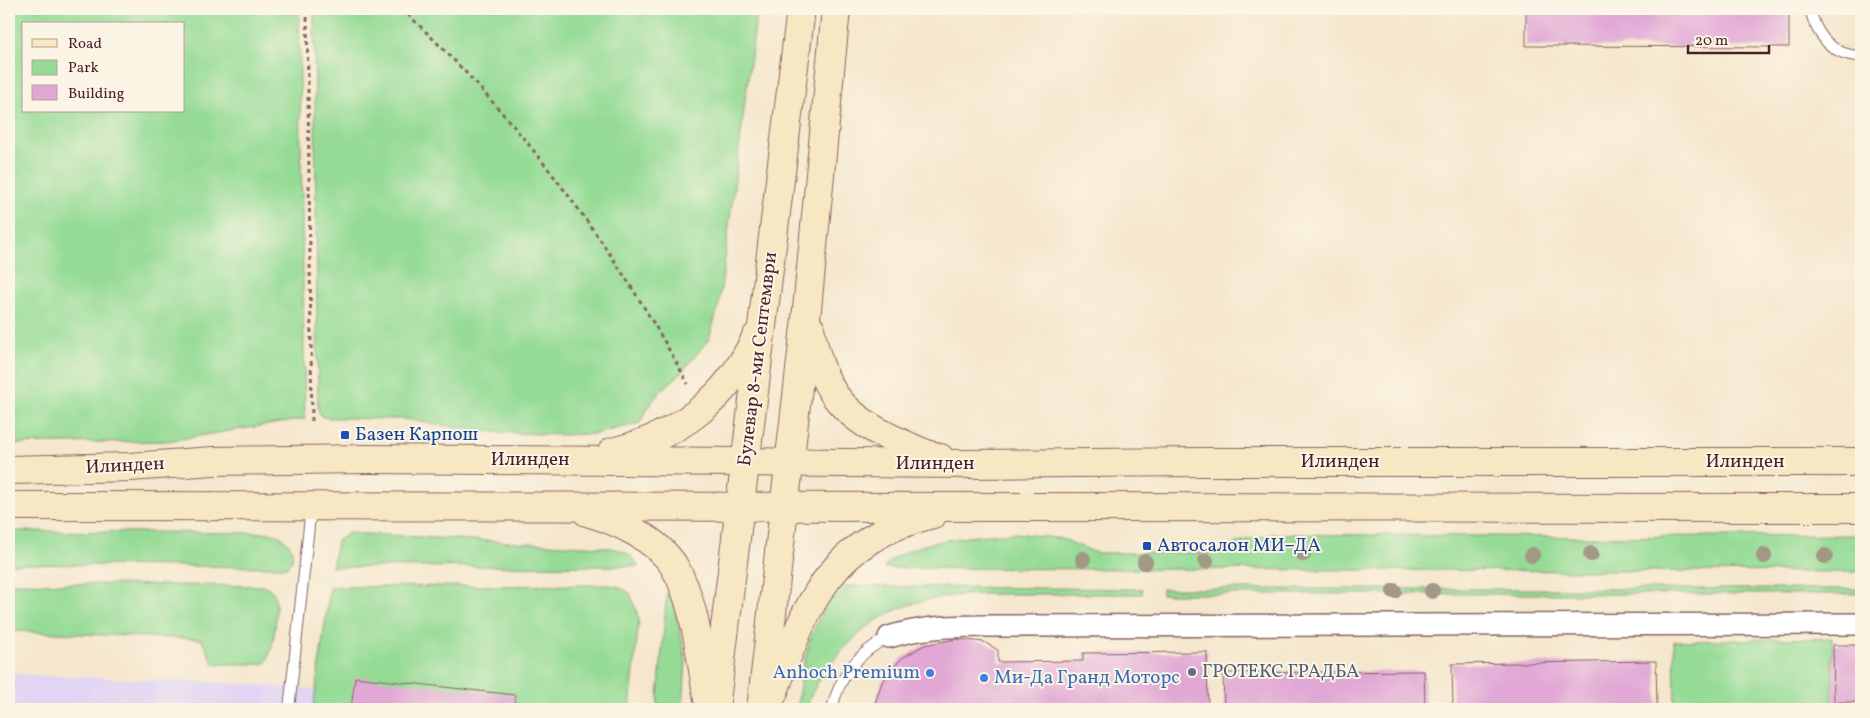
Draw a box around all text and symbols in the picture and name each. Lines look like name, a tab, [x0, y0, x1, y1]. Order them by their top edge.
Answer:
legend	[22, 22, 185, 112]
scale bar	[1688, 22, 1769, 54]
text: 20 m	[1695, 31, 1728, 52]
text: Road	[68, 34, 102, 55]
text: Park	[68, 58, 99, 79]
text: Building	[68, 84, 125, 105]
street label: Булевар 8-ми Септември	[732, 250, 784, 468]
place label: Базен Карпош	[355, 422, 479, 448]
marker: Базен Карпош	[339, 429, 351, 441]
street label: Илинден	[490, 447, 570, 473]
street label: Илинден	[1300, 449, 1380, 475]
street label: Илинден	[1705, 449, 1785, 475]
street label: Илинден	[85, 451, 165, 481]
street label: Илинден	[895, 451, 975, 477]
place label: Автосалон МИ–ДА	[1157, 533, 1321, 559]
marker: Автосалон МИ–ДА	[1141, 540, 1153, 552]
place label: ГРОТЕКС ГРАДБА	[1202, 659, 1359, 685]
place label: Anhoch Premium	[773, 660, 920, 686]
place label: Ми-Да Гранд Моторс	[994, 665, 1180, 691]
marker: ГРОТЕКС ГРАДБА	[1186, 666, 1198, 678]
marker: Anhoch Premium	[924, 667, 936, 679]
marker: Ми-Да Гранд Моторс	[978, 672, 990, 684]

